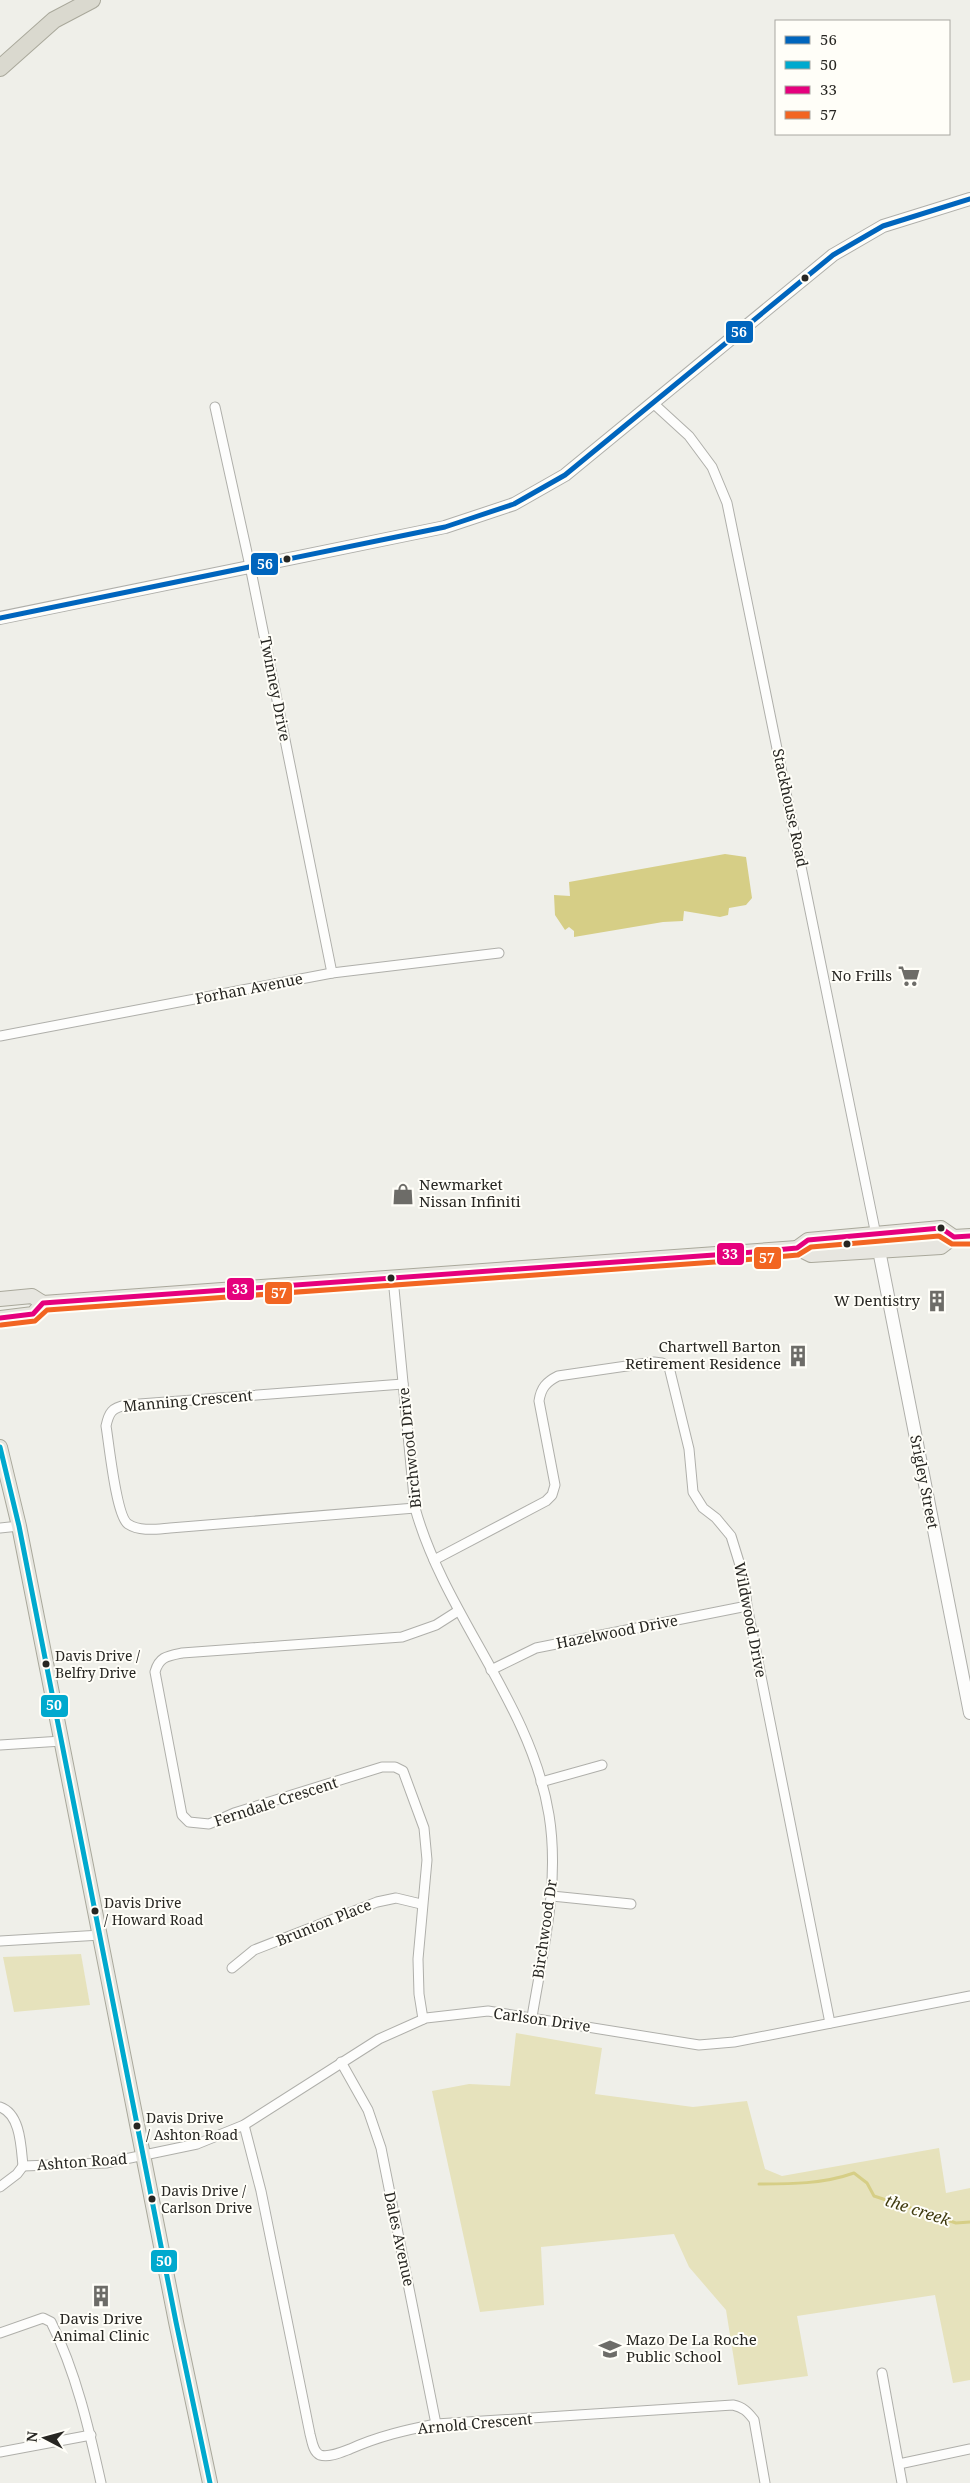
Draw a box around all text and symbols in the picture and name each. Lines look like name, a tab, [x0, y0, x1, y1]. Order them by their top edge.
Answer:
legend	[775, 20, 950, 135]
text: 56	[820, 29, 837, 49]
text: 50	[820, 54, 837, 74]
text: 33	[820, 79, 837, 99]
text: 57	[820, 104, 837, 124]
unlabelled marker	[800, 273, 810, 283]
line badge: 56	[725, 320, 754, 344]
text: 56	[731, 322, 747, 341]
line badge: 56	[250, 552, 279, 576]
text: 56	[257, 554, 273, 573]
unlabelled marker	[282, 554, 292, 564]
street label: Twinney Drive	[256, 635, 296, 743]
street label: Stackhouse Road	[769, 747, 813, 869]
supermarket icon: No Frills	[896, 963, 922, 989]
place label: No Frills	[831, 965, 892, 985]
street label: Forhan Avenue	[193, 968, 304, 1008]
place label: Newmarket Nissan Infiniti	[419, 1174, 521, 1211]
shop icon: Newmarket Nissan Infiniti	[390, 1181, 416, 1207]
unlabelled marker	[936, 1223, 946, 1233]
unlabelled marker	[842, 1239, 852, 1249]
line badge: 33	[716, 1242, 745, 1266]
text: 33	[722, 1244, 738, 1263]
line badge: 57	[753, 1246, 782, 1270]
text: 57	[759, 1248, 775, 1267]
unlabelled marker	[386, 1273, 396, 1283]
line badge: 33	[226, 1277, 255, 1301]
text: 33	[232, 1279, 248, 1298]
line badge: 57	[264, 1281, 293, 1305]
text: 57	[271, 1283, 287, 1302]
building icon: W Dentistry	[924, 1288, 950, 1314]
place label: W Dentistry	[834, 1290, 921, 1310]
place label: Chartwell Barton Retirement Residence	[625, 1336, 781, 1373]
building icon: Chartwell Barton Retirement Residence	[785, 1343, 811, 1369]
street label: Manning Crescent	[122, 1384, 253, 1416]
street label: Birchwood Drive	[393, 1387, 425, 1510]
street label: Srigley Street	[906, 1433, 944, 1530]
street label: Wildwood Drive	[730, 1560, 772, 1679]
street label: Hazelwood Drive	[554, 1609, 679, 1653]
place label: Davis Drive / Belfry Drive	[55, 1646, 141, 1682]
marker: Davis Drive / Belfry Drive	[41, 1659, 51, 1669]
line badge: 50	[40, 1694, 69, 1718]
text: 50	[46, 1695, 62, 1714]
street label: Ferndale Crescent	[211, 1772, 340, 1830]
street label: Birchwood Dr	[527, 1878, 561, 1980]
place label: Davis Drive / Howard Road	[104, 1893, 204, 1929]
street label: Brunton Place	[273, 1894, 374, 1950]
marker: Davis Drive / Howard Road	[90, 1906, 100, 1916]
street label: Carlson Drive	[492, 2002, 592, 2036]
place label: Davis Drive / Ashton Road	[146, 2108, 239, 2144]
marker: Davis Drive / Ashton Road	[132, 2121, 142, 2131]
street label: Ashton Road	[36, 2148, 128, 2174]
place label: Davis Drive / Carlson Drive	[161, 2181, 252, 2217]
water label: the creek	[883, 2189, 954, 2231]
street label: Dales Avenue	[380, 2190, 420, 2288]
marker: Davis Drive / Carlson Drive	[147, 2194, 157, 2204]
line badge: 50	[150, 2249, 178, 2273]
text: 50	[156, 2251, 172, 2270]
building icon: Davis Drive Animal Clinic	[88, 2283, 114, 2309]
place label: Davis Drive Animal Clinic	[53, 2308, 149, 2345]
place label: Mazo De La Roche Public School	[626, 2329, 757, 2366]
school or university icon: Mazo De La Roche Public School	[597, 2336, 623, 2362]
street label: Arnold Crescent	[417, 2408, 533, 2438]
north arrow	[20, 2413, 70, 2463]
text: N	[22, 2430, 42, 2443]

